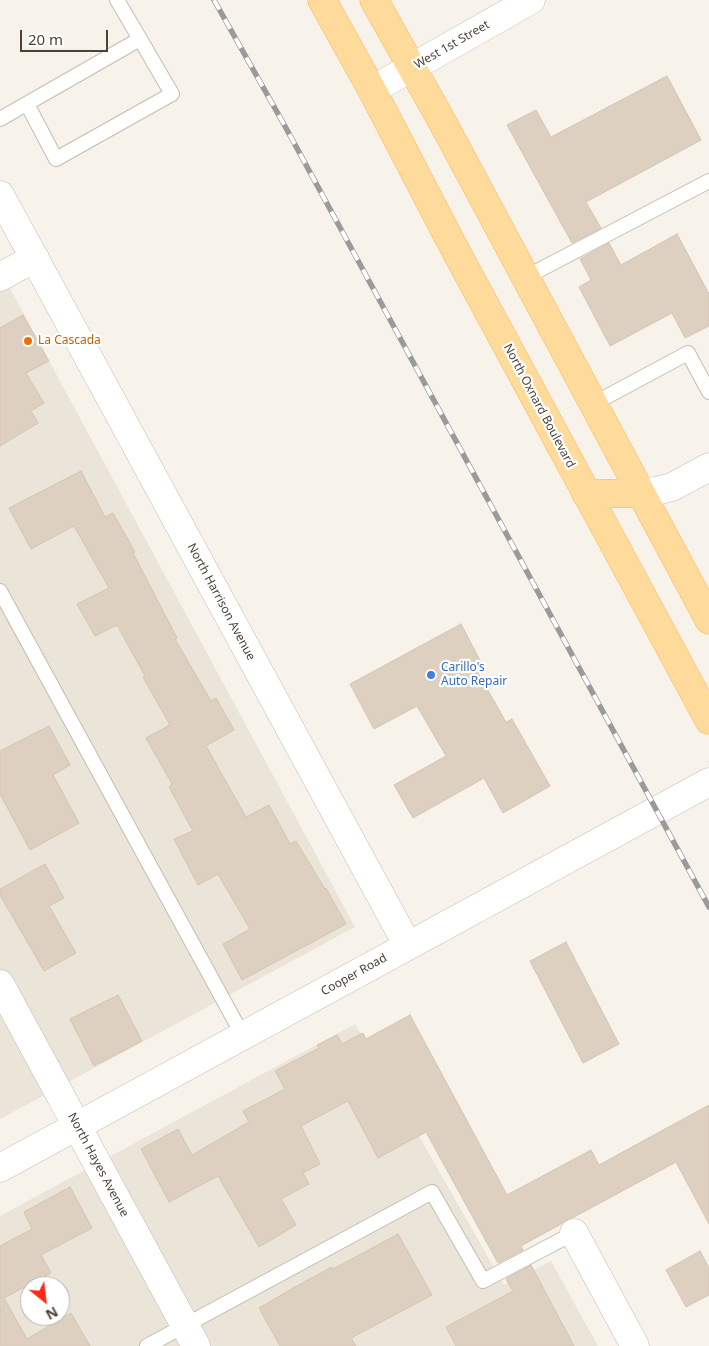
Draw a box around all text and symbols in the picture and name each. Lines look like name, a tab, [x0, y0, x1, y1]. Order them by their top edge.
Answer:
street label: West 1st Street	[412, 18, 492, 72]
scale bar	[22, 20, 110, 52]
text: 20 m	[28, 29, 63, 49]
place label: La Cascada	[38, 334, 101, 348]
marker: La Cascada	[22, 335, 34, 347]
street label: North Oxnard Boulevard	[500, 342, 578, 470]
street label: North Harrison Avenue	[184, 541, 258, 663]
place label: Carillo's Auto Repair	[441, 661, 507, 689]
marker: Carillo's Auto Repair	[425, 669, 437, 681]
street label: Cooper Road	[319, 951, 389, 999]
street label: North Hayes Avenue	[64, 1111, 132, 1219]
north arrow	[20, 1276, 70, 1326]
text: N	[42, 1303, 62, 1325]

